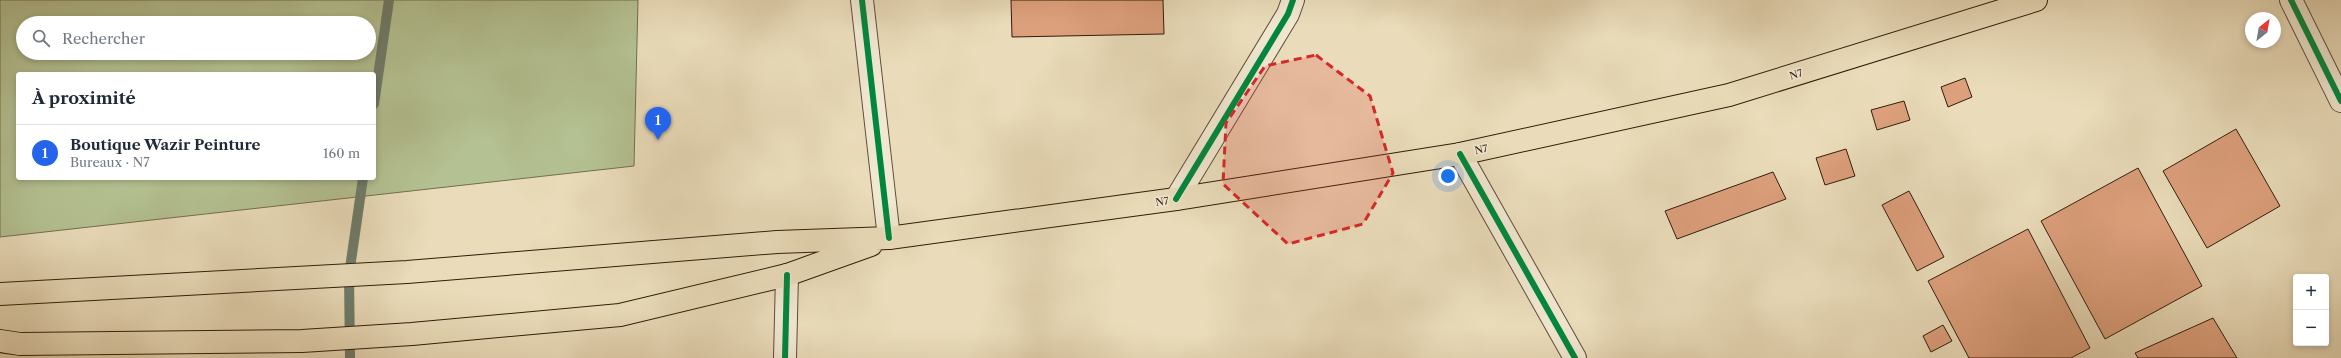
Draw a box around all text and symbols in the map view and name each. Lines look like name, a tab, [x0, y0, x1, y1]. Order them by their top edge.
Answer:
north arrow	[2245, 12, 2281, 48]
search box	[16, 16, 376, 60]
icon: search	[30, 27, 52, 49]
text: Rechercher	[62, 29, 145, 48]
street label: N7	[1788, 66, 1804, 83]
text: À proximité	[32, 88, 136, 108]
pin: 1	[645, 107, 671, 140]
text: Boutique Wazir Peinture	[70, 135, 261, 154]
street label: N7	[1473, 142, 1489, 157]
text: 1	[42, 145, 48, 161]
text: 160 m	[323, 145, 360, 161]
text: Bureaux · N7	[70, 154, 150, 170]
your location	[1438, 166, 1458, 186]
street label: N7	[1155, 194, 1170, 209]
map controls	[2293, 274, 2329, 346]
button: +	[2293, 274, 2329, 310]
button: −	[2293, 310, 2329, 346]

